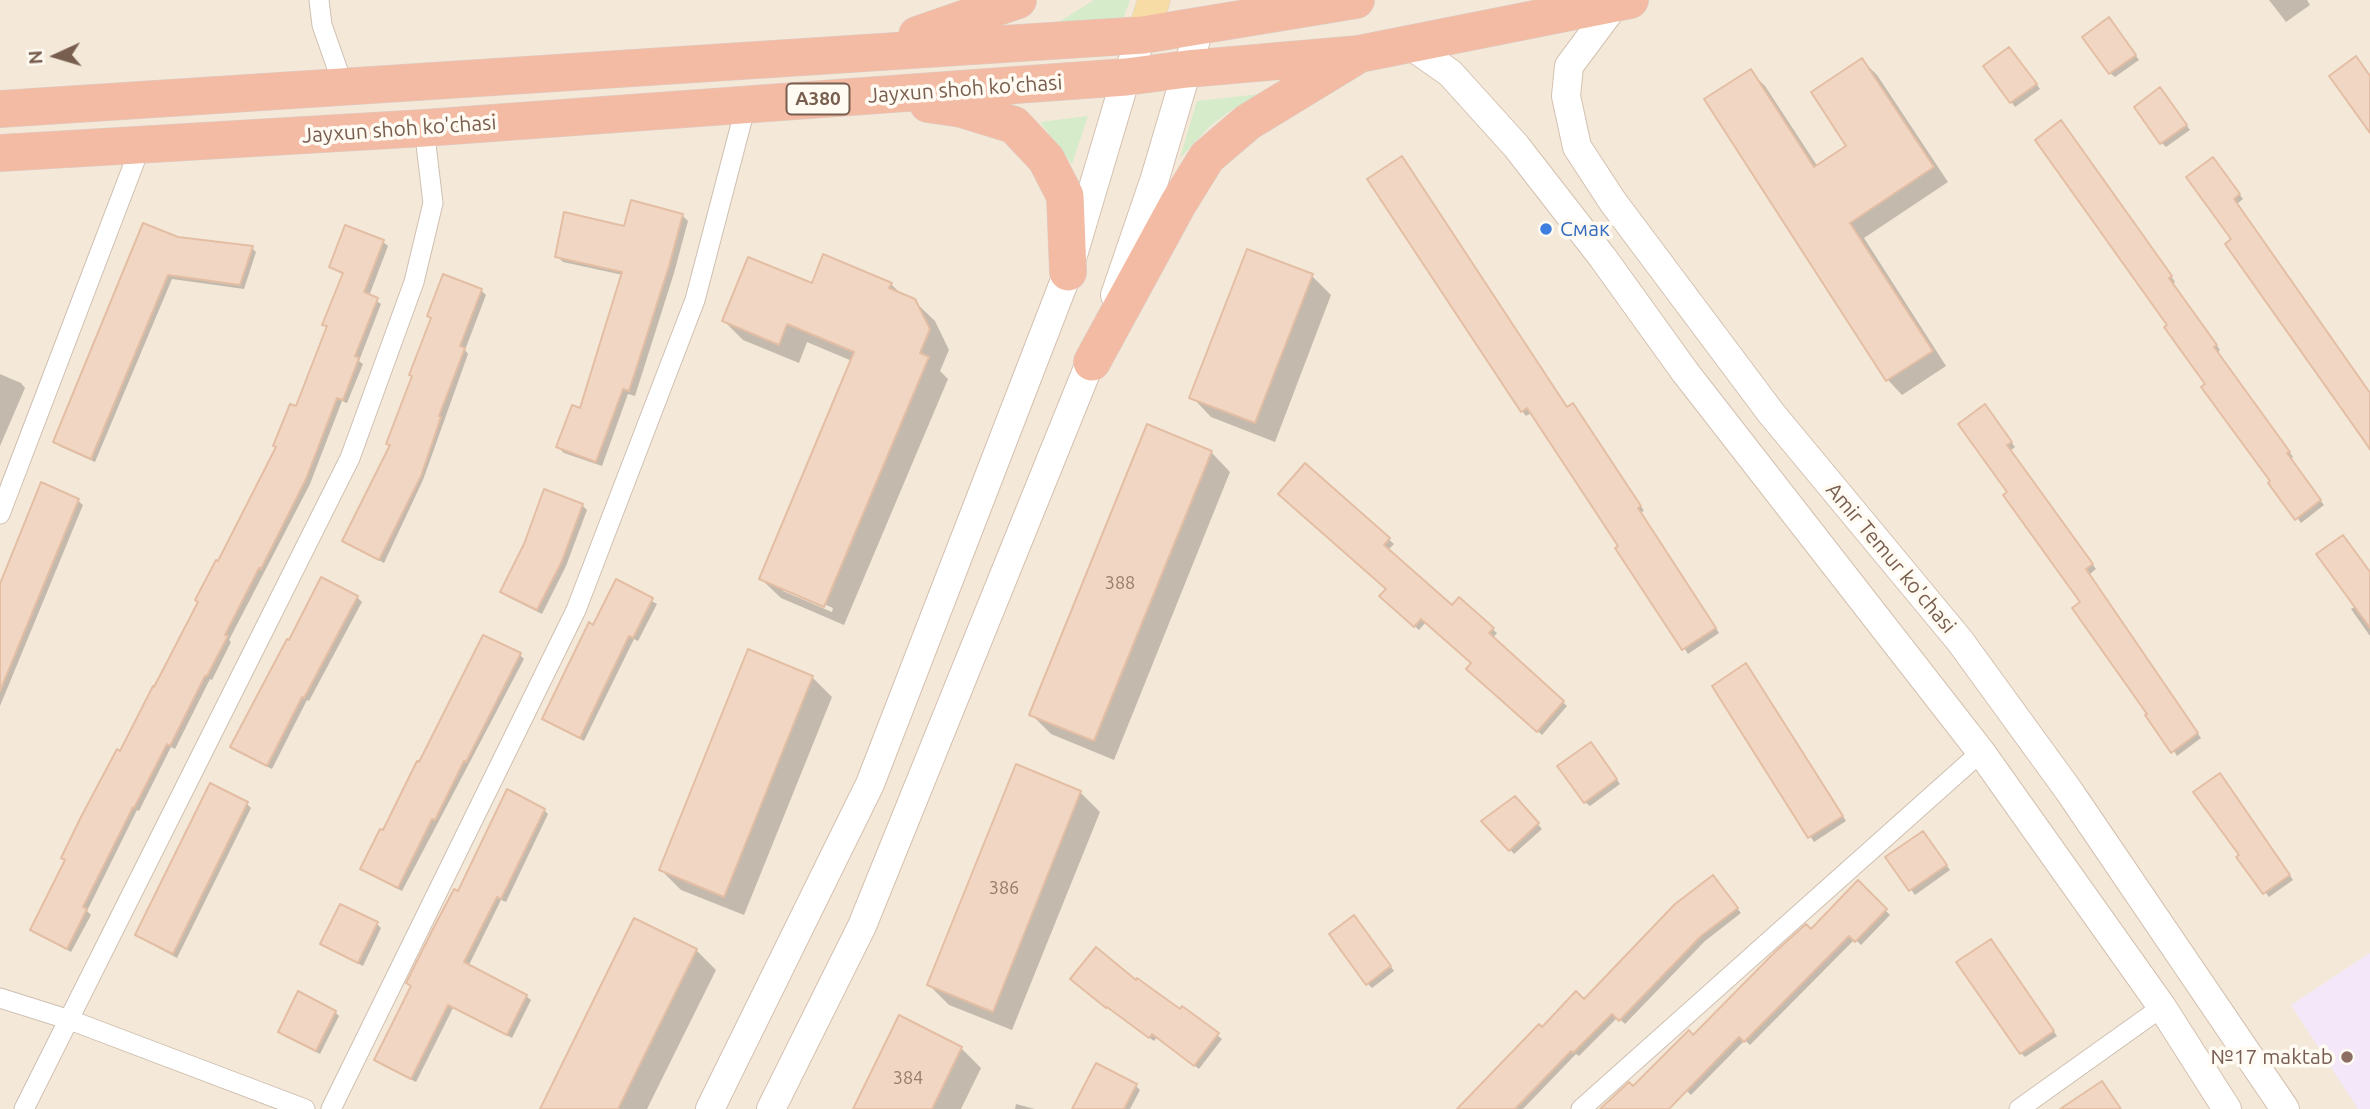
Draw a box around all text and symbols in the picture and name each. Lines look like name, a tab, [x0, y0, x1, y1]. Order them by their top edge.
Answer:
north arrow	[21, 21, 91, 91]
text: N	[24, 50, 47, 65]
street label: Jayxun shoh ko'chasi	[867, 70, 1063, 108]
road number: A380	[786, 83, 850, 114]
street label: Jayxun shoh ko'chasi	[301, 110, 497, 148]
place label: Смак	[1560, 216, 1610, 242]
marker: Смак	[1538, 221, 1554, 237]
street label: Amir Temur ko'chasi	[1821, 478, 1961, 638]
house number: 388	[1105, 572, 1135, 594]
house number: 386	[989, 877, 1019, 899]
place label: №17 maktab	[2211, 1044, 2333, 1070]
marker: №17 maktab	[2339, 1049, 2355, 1065]
house number: 384	[893, 1067, 923, 1089]

